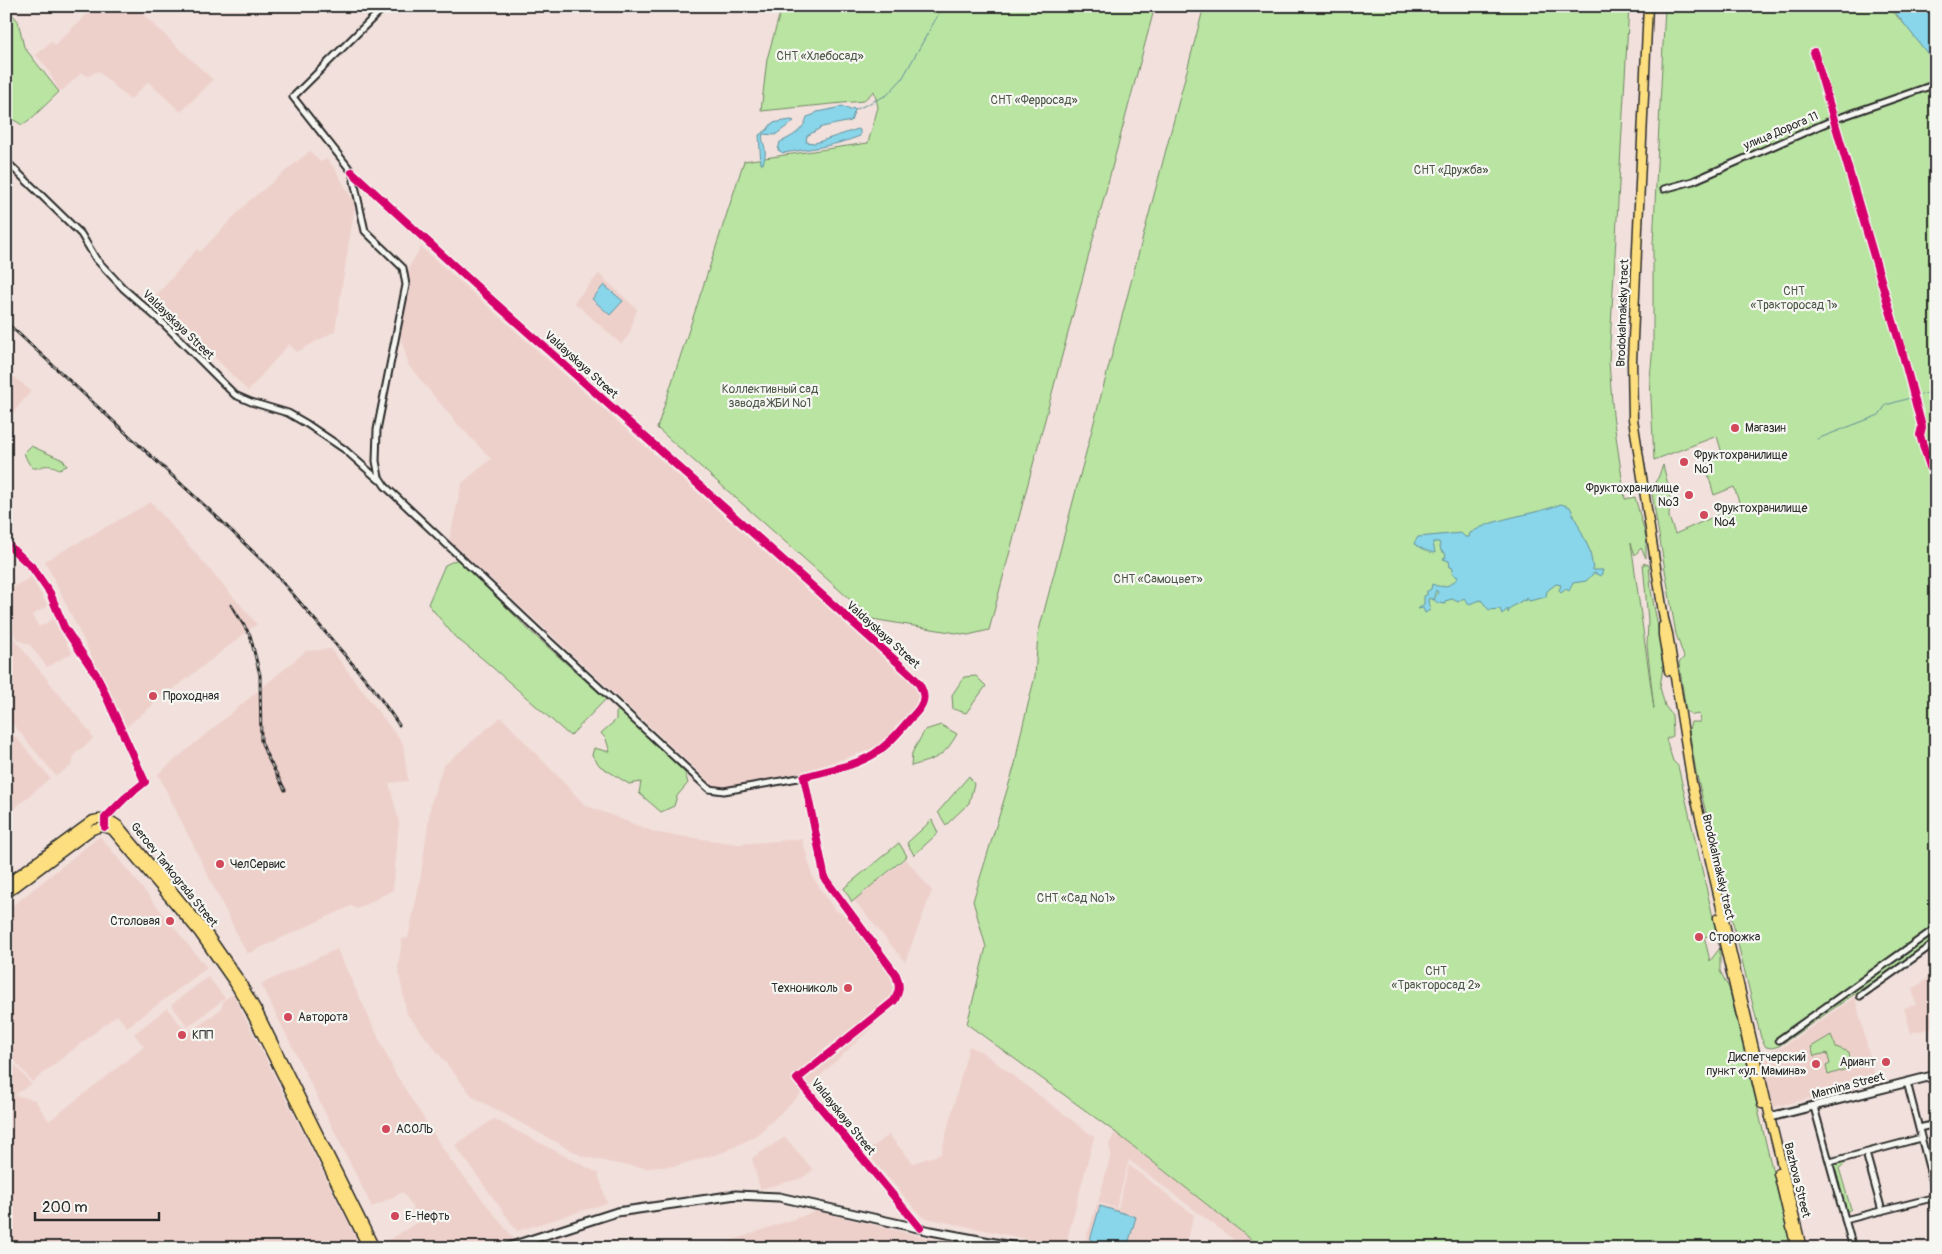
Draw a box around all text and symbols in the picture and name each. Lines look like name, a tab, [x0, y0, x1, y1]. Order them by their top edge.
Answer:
park label: СНТ «Хлебосад»	[776, 49, 864, 64]
park label: СНТ «Ферросад»	[991, 93, 1077, 108]
street label: улица Дорога 11	[1740, 108, 1821, 154]
park label: СНТ «Дружба»	[1414, 163, 1488, 178]
street label: Brodokalmaksky tract	[1614, 259, 1632, 367]
park label: СНТ «Тракторосад 1»	[1751, 284, 1837, 313]
street label: Valdayskaya Street	[139, 287, 217, 363]
street label: Valdayskaya Street	[541, 328, 621, 402]
park label: Коллективный сад завода ЖБИ №1	[722, 382, 819, 411]
place label: Магазин	[1745, 421, 1786, 436]
marker: Магазин	[1729, 422, 1741, 434]
place label: Фруктохранилище №1	[1694, 448, 1787, 477]
marker: Фруктохранилище №1	[1678, 456, 1690, 468]
place label: Фруктохранилище №3	[1586, 481, 1679, 510]
marker: Фруктохранилище №3	[1683, 489, 1695, 501]
place label: Фруктохранилище №4	[1714, 501, 1807, 530]
marker: Фруктохранилище №4	[1698, 509, 1710, 521]
park label: СНТ «Самоцвет»	[1113, 572, 1203, 587]
street label: Valdayskaya Street	[843, 598, 923, 672]
place label: Проходная	[163, 689, 220, 704]
marker: Проходная	[147, 690, 159, 702]
street label: Brodokalmaksky tract	[1699, 813, 1737, 921]
street label: Geroev Tankograda Street	[127, 820, 221, 930]
place label: ЧелСервис	[230, 857, 286, 872]
marker: ЧелСервис	[214, 858, 226, 870]
park label: СНТ «Сад №1»	[1037, 891, 1115, 906]
place label: Столовая	[110, 914, 160, 929]
marker: Столовая	[164, 915, 176, 927]
place label: Сторожка	[1709, 930, 1761, 945]
marker: Сторожка	[1693, 931, 1705, 943]
park label: СНТ «Тракторосад 2»	[1392, 964, 1480, 993]
place label: Технониколь	[771, 981, 838, 996]
marker: Технониколь	[842, 982, 854, 994]
place label: Авторота	[298, 1010, 348, 1025]
marker: Авторота	[282, 1011, 294, 1023]
place label: КПП	[192, 1028, 213, 1043]
marker: КПП	[176, 1029, 188, 1041]
place label: Диспетчерский пункт «ул. Мамина»	[1706, 1050, 1806, 1079]
place label: Ариант	[1840, 1055, 1876, 1070]
marker: Ариант	[1880, 1056, 1892, 1068]
marker: Диспетчерский пункт «ул. Мамина»	[1810, 1058, 1822, 1070]
street label: Mamina Street	[1810, 1069, 1886, 1103]
street label: Valdayskaya Street	[808, 1076, 879, 1158]
place label: АСОЛЬ	[396, 1122, 433, 1137]
marker: АСОЛЬ	[380, 1123, 392, 1135]
street label: Bazhova Street	[1780, 1141, 1814, 1219]
scale bar	[35, 1189, 159, 1221]
text: 200 m	[42, 1198, 87, 1217]
place label: E-Нефть	[405, 1209, 450, 1224]
marker: E-Нефть	[389, 1210, 401, 1222]

